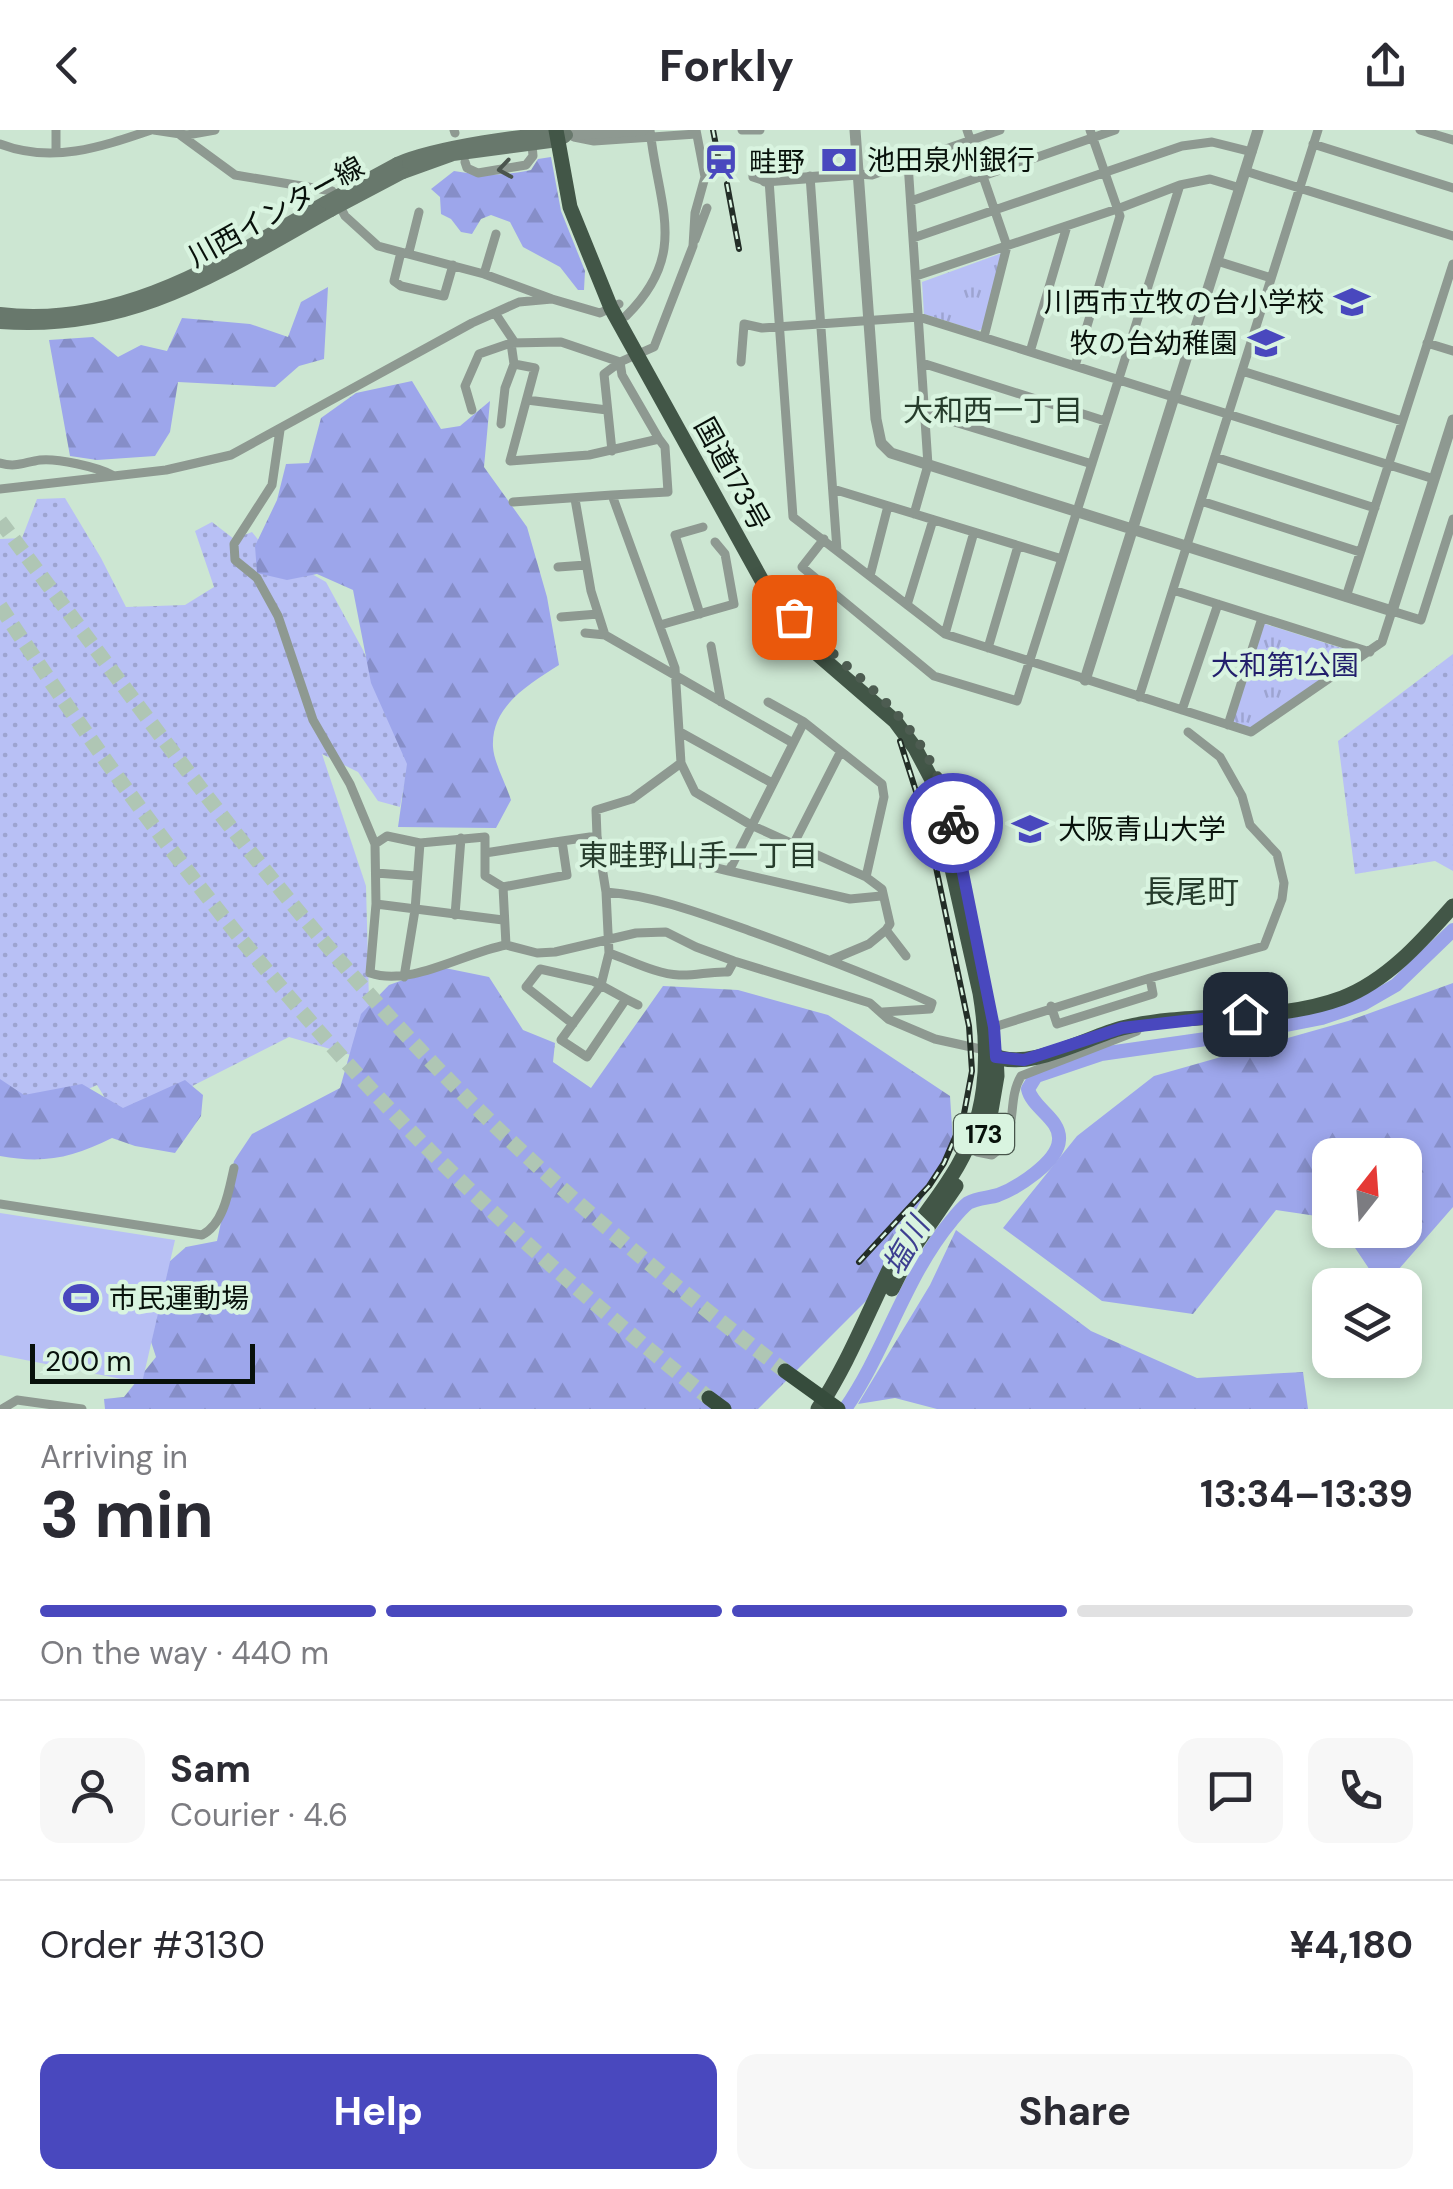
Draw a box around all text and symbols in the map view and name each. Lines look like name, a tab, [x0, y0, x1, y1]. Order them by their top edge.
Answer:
text: Forkly	[659, 36, 794, 95]
icon: back	[40, 38, 95, 93]
icon: share	[1358, 38, 1413, 93]
bank icon: 池田泉州銀行	[820, 141, 858, 179]
place label: 池田泉州銀行	[867, 142, 1035, 179]
station icon: 畦野	[702, 143, 740, 181]
place label: 畦野	[749, 144, 805, 181]
street label: 川西インター線	[181, 148, 371, 276]
one-way arrow	[497, 157, 513, 178]
school or university icon: 川西市立牧の台小学校	[1333, 283, 1371, 321]
place label: 川西市立牧の台小学校	[1044, 284, 1324, 321]
school or university icon: 牧の台幼稚園	[1247, 324, 1285, 362]
place label: 牧の台幼稚園	[1070, 325, 1238, 362]
district label: 大和西一丁目	[903, 391, 1083, 430]
street label: 国道173号	[686, 411, 778, 537]
pin	[752, 575, 837, 660]
icon: bag	[767, 590, 822, 645]
park label: 大和第1公園	[1211, 647, 1359, 684]
courier	[903, 773, 1003, 873]
icon: bike	[926, 796, 981, 851]
school or university icon: 大阪青山大学	[1011, 810, 1049, 848]
place label: 大阪青山大学	[1058, 811, 1226, 848]
district label: 東畦野山手一丁目	[578, 836, 818, 875]
district label: 長尾町	[1143, 871, 1239, 913]
pin	[1203, 972, 1288, 1057]
icon: home	[1218, 987, 1273, 1042]
road number: 173	[954, 1114, 1014, 1154]
north arrow	[1312, 1138, 1422, 1248]
map controls	[1312, 1138, 1422, 1378]
water label: 塩川	[874, 1208, 939, 1282]
button: layers	[1312, 1268, 1422, 1378]
sports icon: 市民運動場	[62, 1279, 100, 1317]
place label: 市民運動場	[109, 1280, 249, 1317]
scale bar	[30, 1339, 255, 1384]
text: 200 m	[45, 1343, 132, 1380]
text: Arriving in	[40, 1436, 188, 1478]
text: 13:34–13:39	[1200, 1469, 1413, 1519]
text: 3 min	[40, 1473, 214, 1557]
text: On the way · 440 m	[40, 1632, 329, 1674]
button: person	[40, 1738, 145, 1843]
button: chat	[1178, 1738, 1283, 1843]
button: phone	[1308, 1738, 1413, 1843]
text: Sam	[170, 1744, 251, 1794]
text: Courier · 4.6	[170, 1794, 348, 1836]
text: Order #3130	[40, 1920, 265, 1970]
text: ¥4,180	[1290, 1920, 1413, 1970]
button: Help	[40, 2054, 717, 2169]
button: Share	[737, 2054, 1413, 2169]

